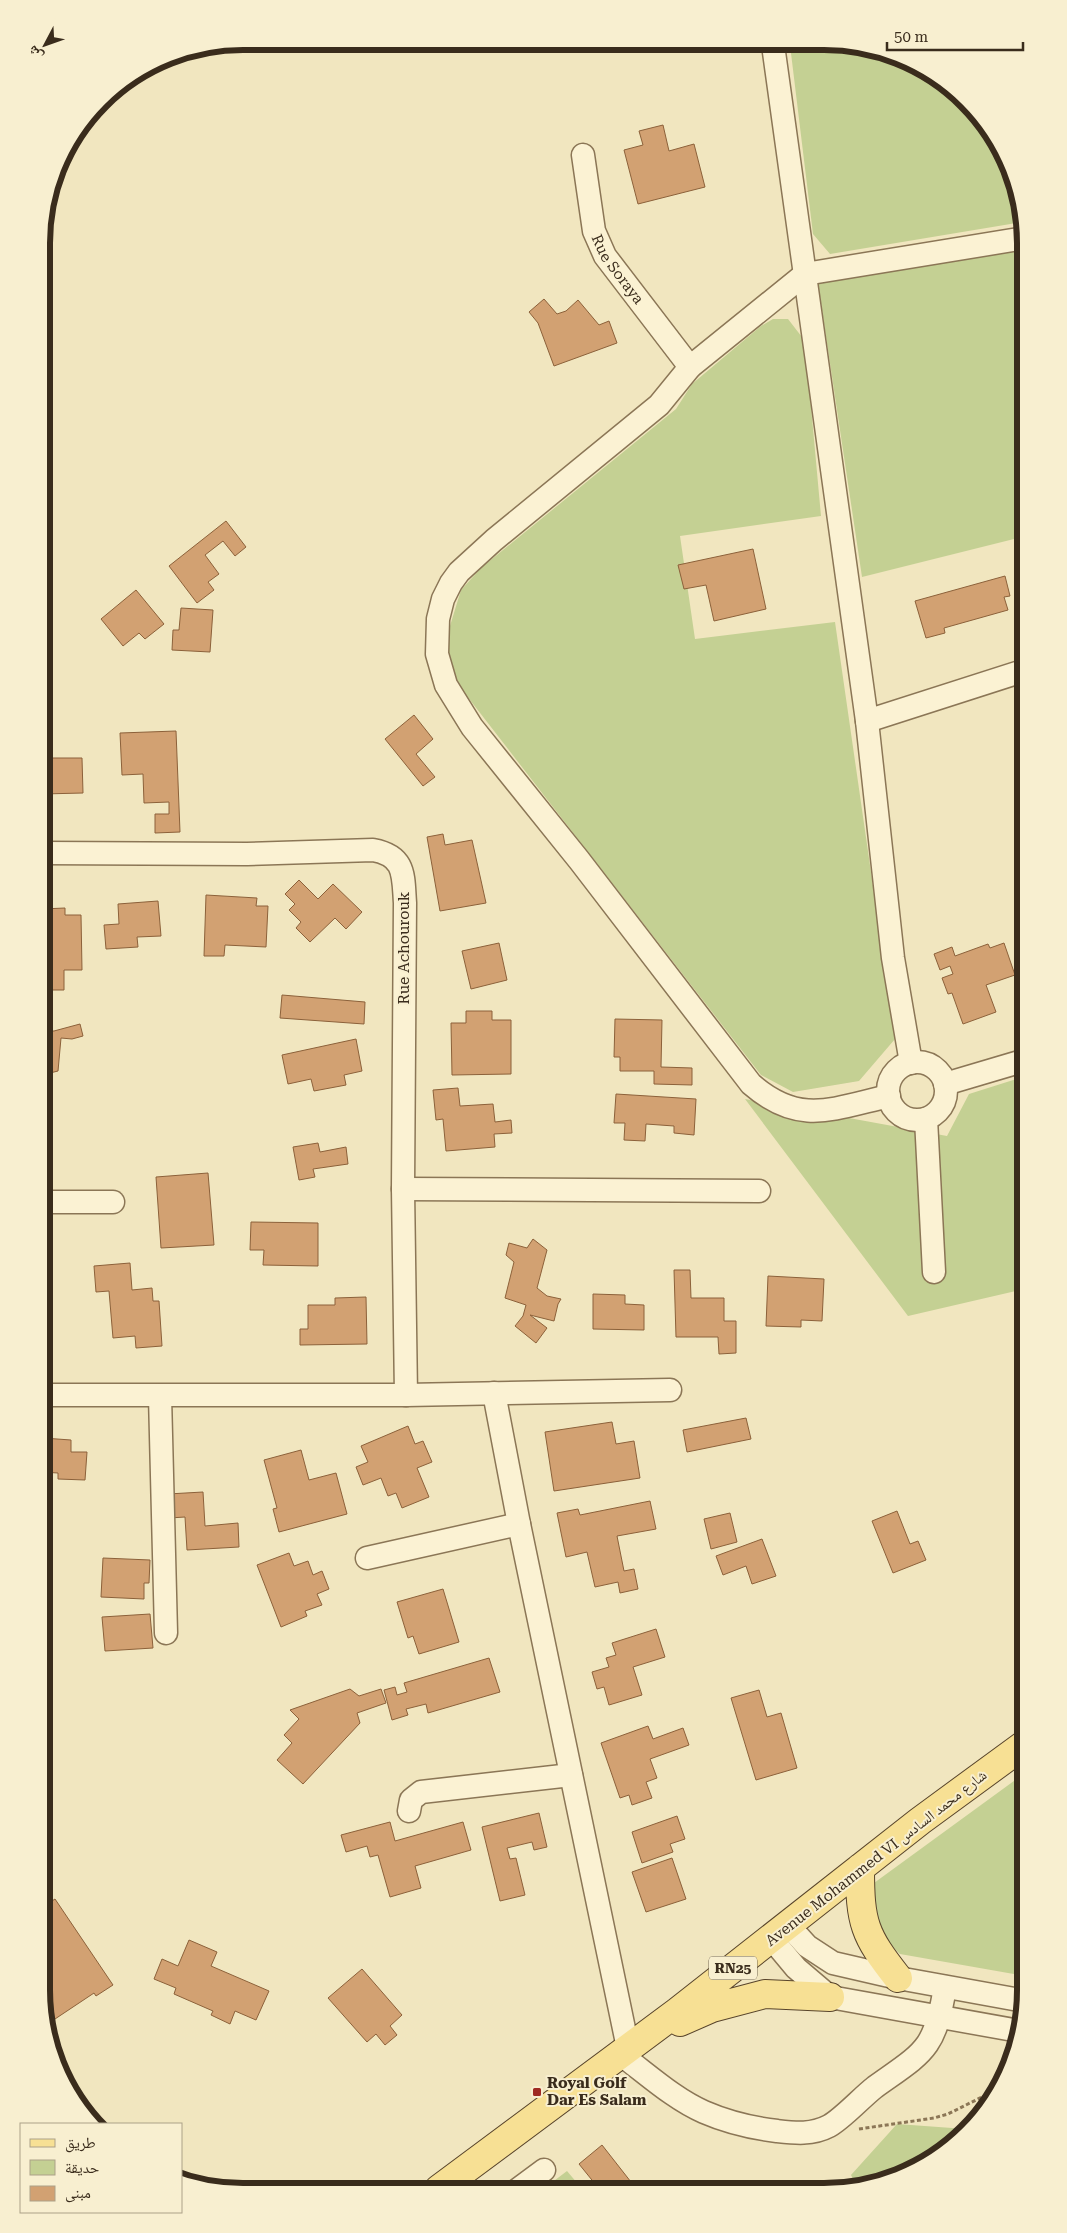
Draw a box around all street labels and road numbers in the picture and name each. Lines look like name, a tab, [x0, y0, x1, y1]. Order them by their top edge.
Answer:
street label: Rue Soraya	[588, 232, 648, 308]
street label: Rue Achourouk	[395, 891, 413, 1004]
street label: Avenue Mohammed VI شارع محمد السادس	[762, 1766, 991, 1951]
road number: RN25	[709, 1956, 757, 1980]

